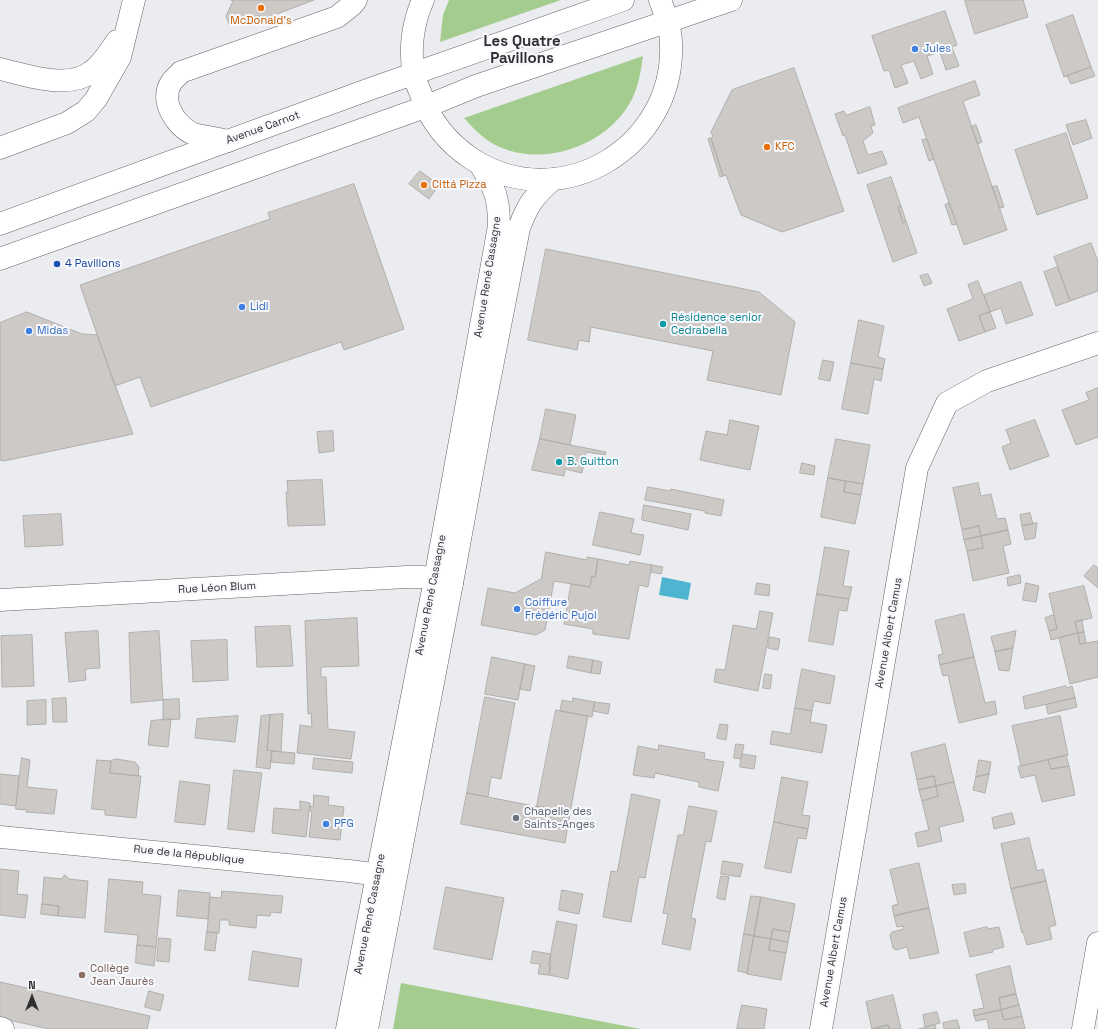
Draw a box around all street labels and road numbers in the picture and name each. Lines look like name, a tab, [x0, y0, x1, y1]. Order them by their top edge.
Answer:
street label: Avenue Carnot	[224, 109, 302, 147]
street label: Avenue René Cassagne	[472, 215, 504, 339]
street label: Avenue René Cassagne	[413, 534, 449, 656]
street label: Avenue Albert Camus	[873, 577, 905, 689]
street label: Rue Léon Blum	[178, 579, 256, 597]
street label: Rue de la République	[133, 843, 245, 867]
street label: Avenue René Cassagne	[352, 853, 388, 975]
street label: Avenue Albert Camus	[818, 896, 850, 1008]

